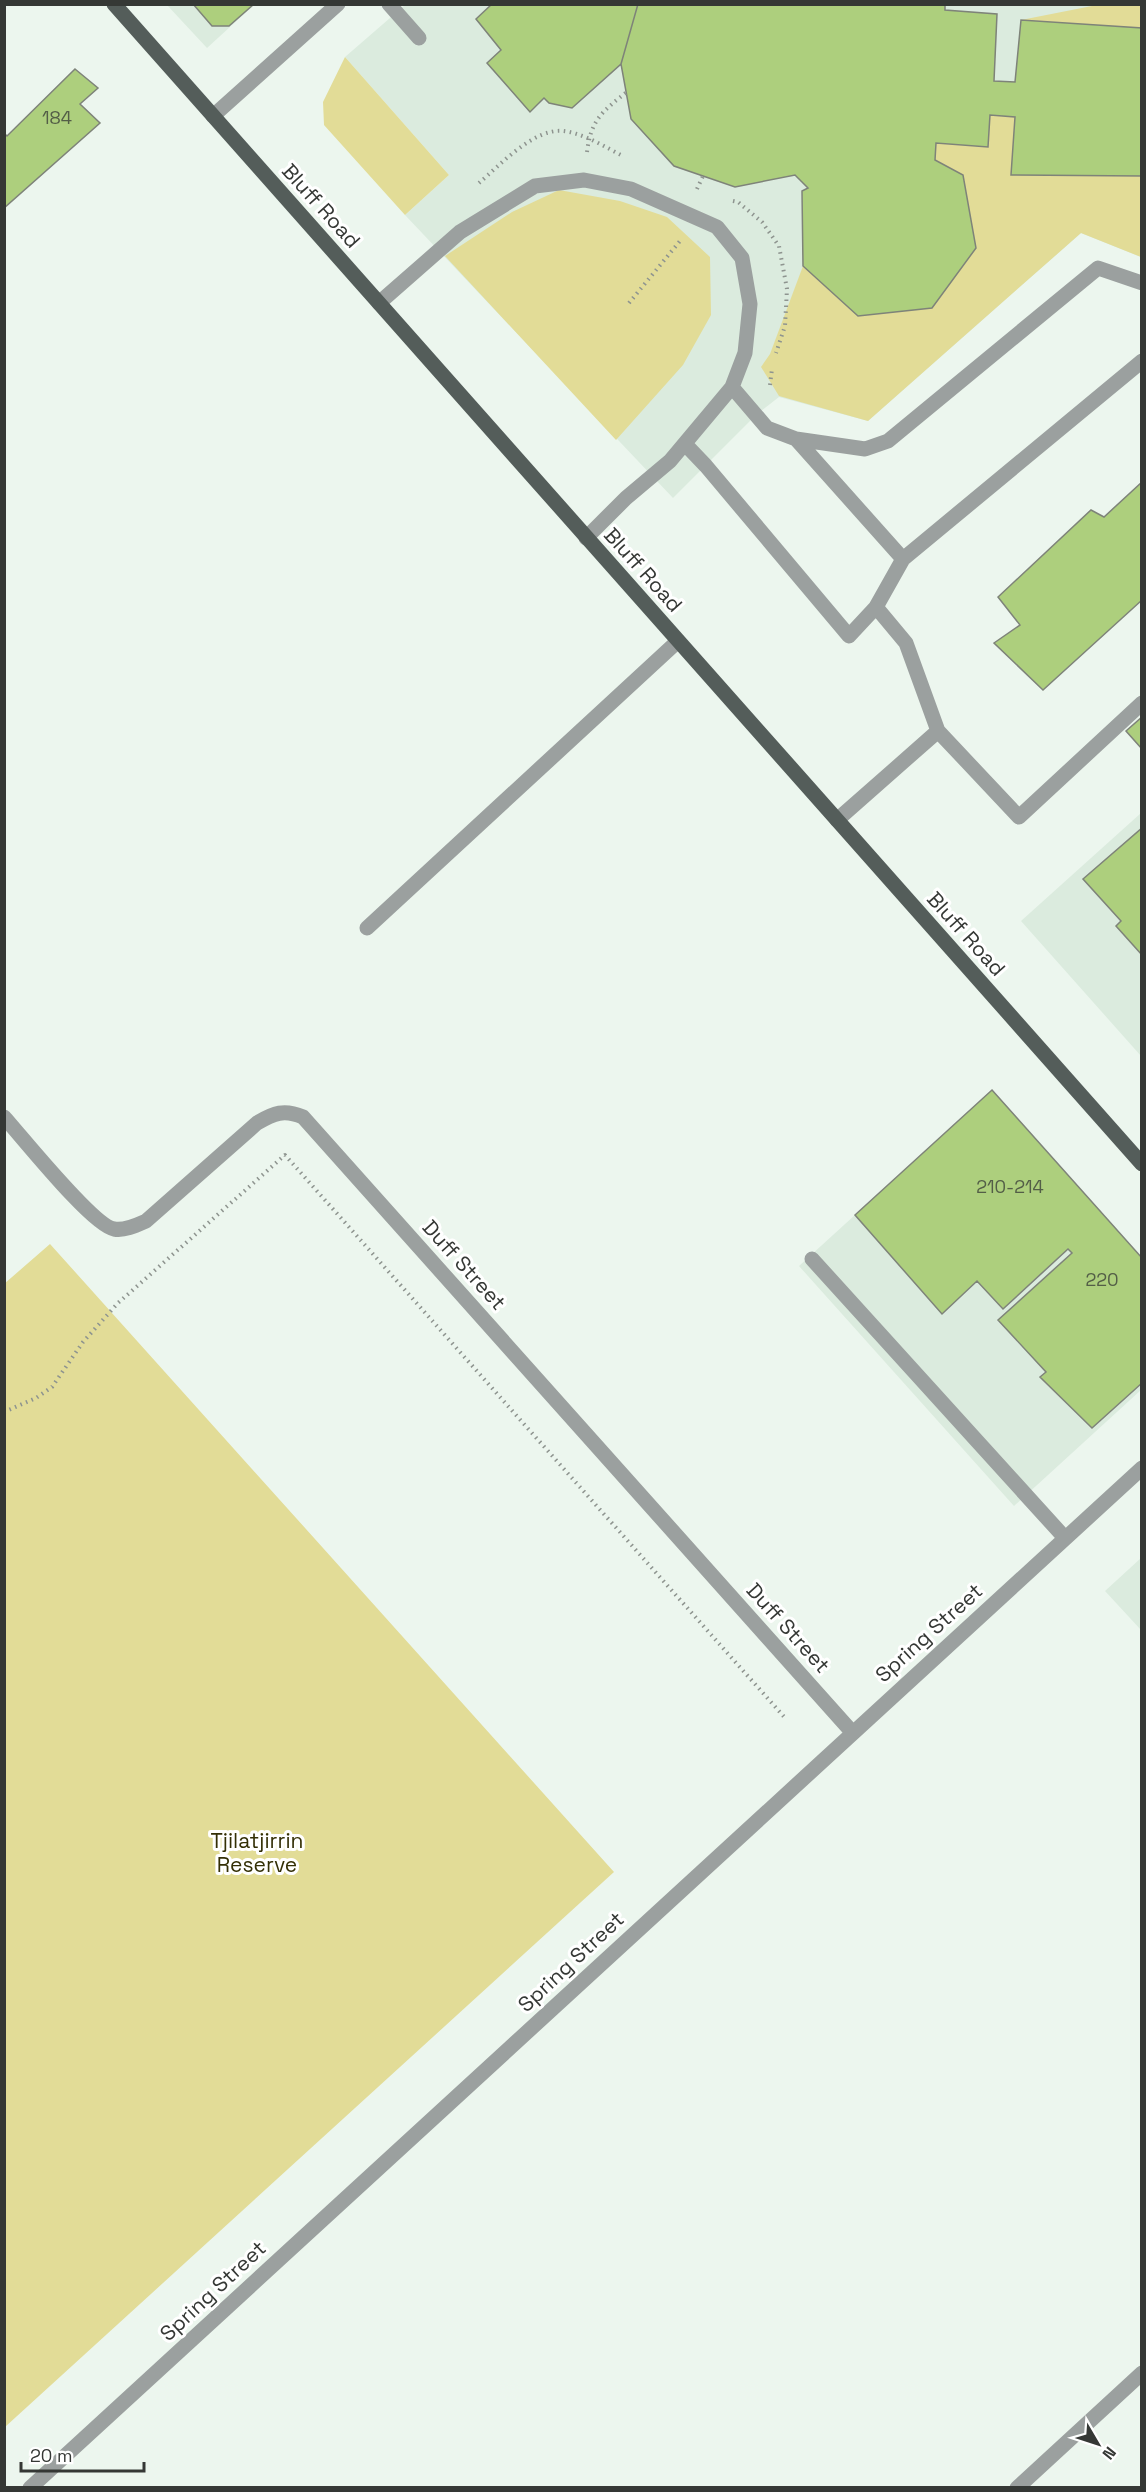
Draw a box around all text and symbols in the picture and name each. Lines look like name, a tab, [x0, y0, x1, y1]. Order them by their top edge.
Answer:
house number: 184	[42, 106, 72, 129]
street label: Bluff Road	[276, 158, 366, 254]
street label: Bluff Road	[598, 522, 688, 618]
street label: Bluff Road	[921, 886, 1011, 982]
house number: 210-214	[976, 1175, 1044, 1198]
street label: Duff Street	[417, 1214, 512, 1315]
house number: 220	[1085, 1268, 1119, 1291]
street label: Duff Street	[741, 1577, 836, 1678]
street label: Spring Street	[869, 1577, 988, 1688]
park label: Tjilatjirrin Reserve	[211, 1827, 303, 1878]
street label: Spring Street	[512, 1906, 629, 2018]
street label: Spring Street	[154, 2235, 271, 2347]
north arrow	[1068, 2414, 1128, 2474]
scale bar	[21, 2435, 144, 2473]
text: N	[1098, 2442, 1121, 2464]
text: 20 m	[30, 2444, 73, 2467]

